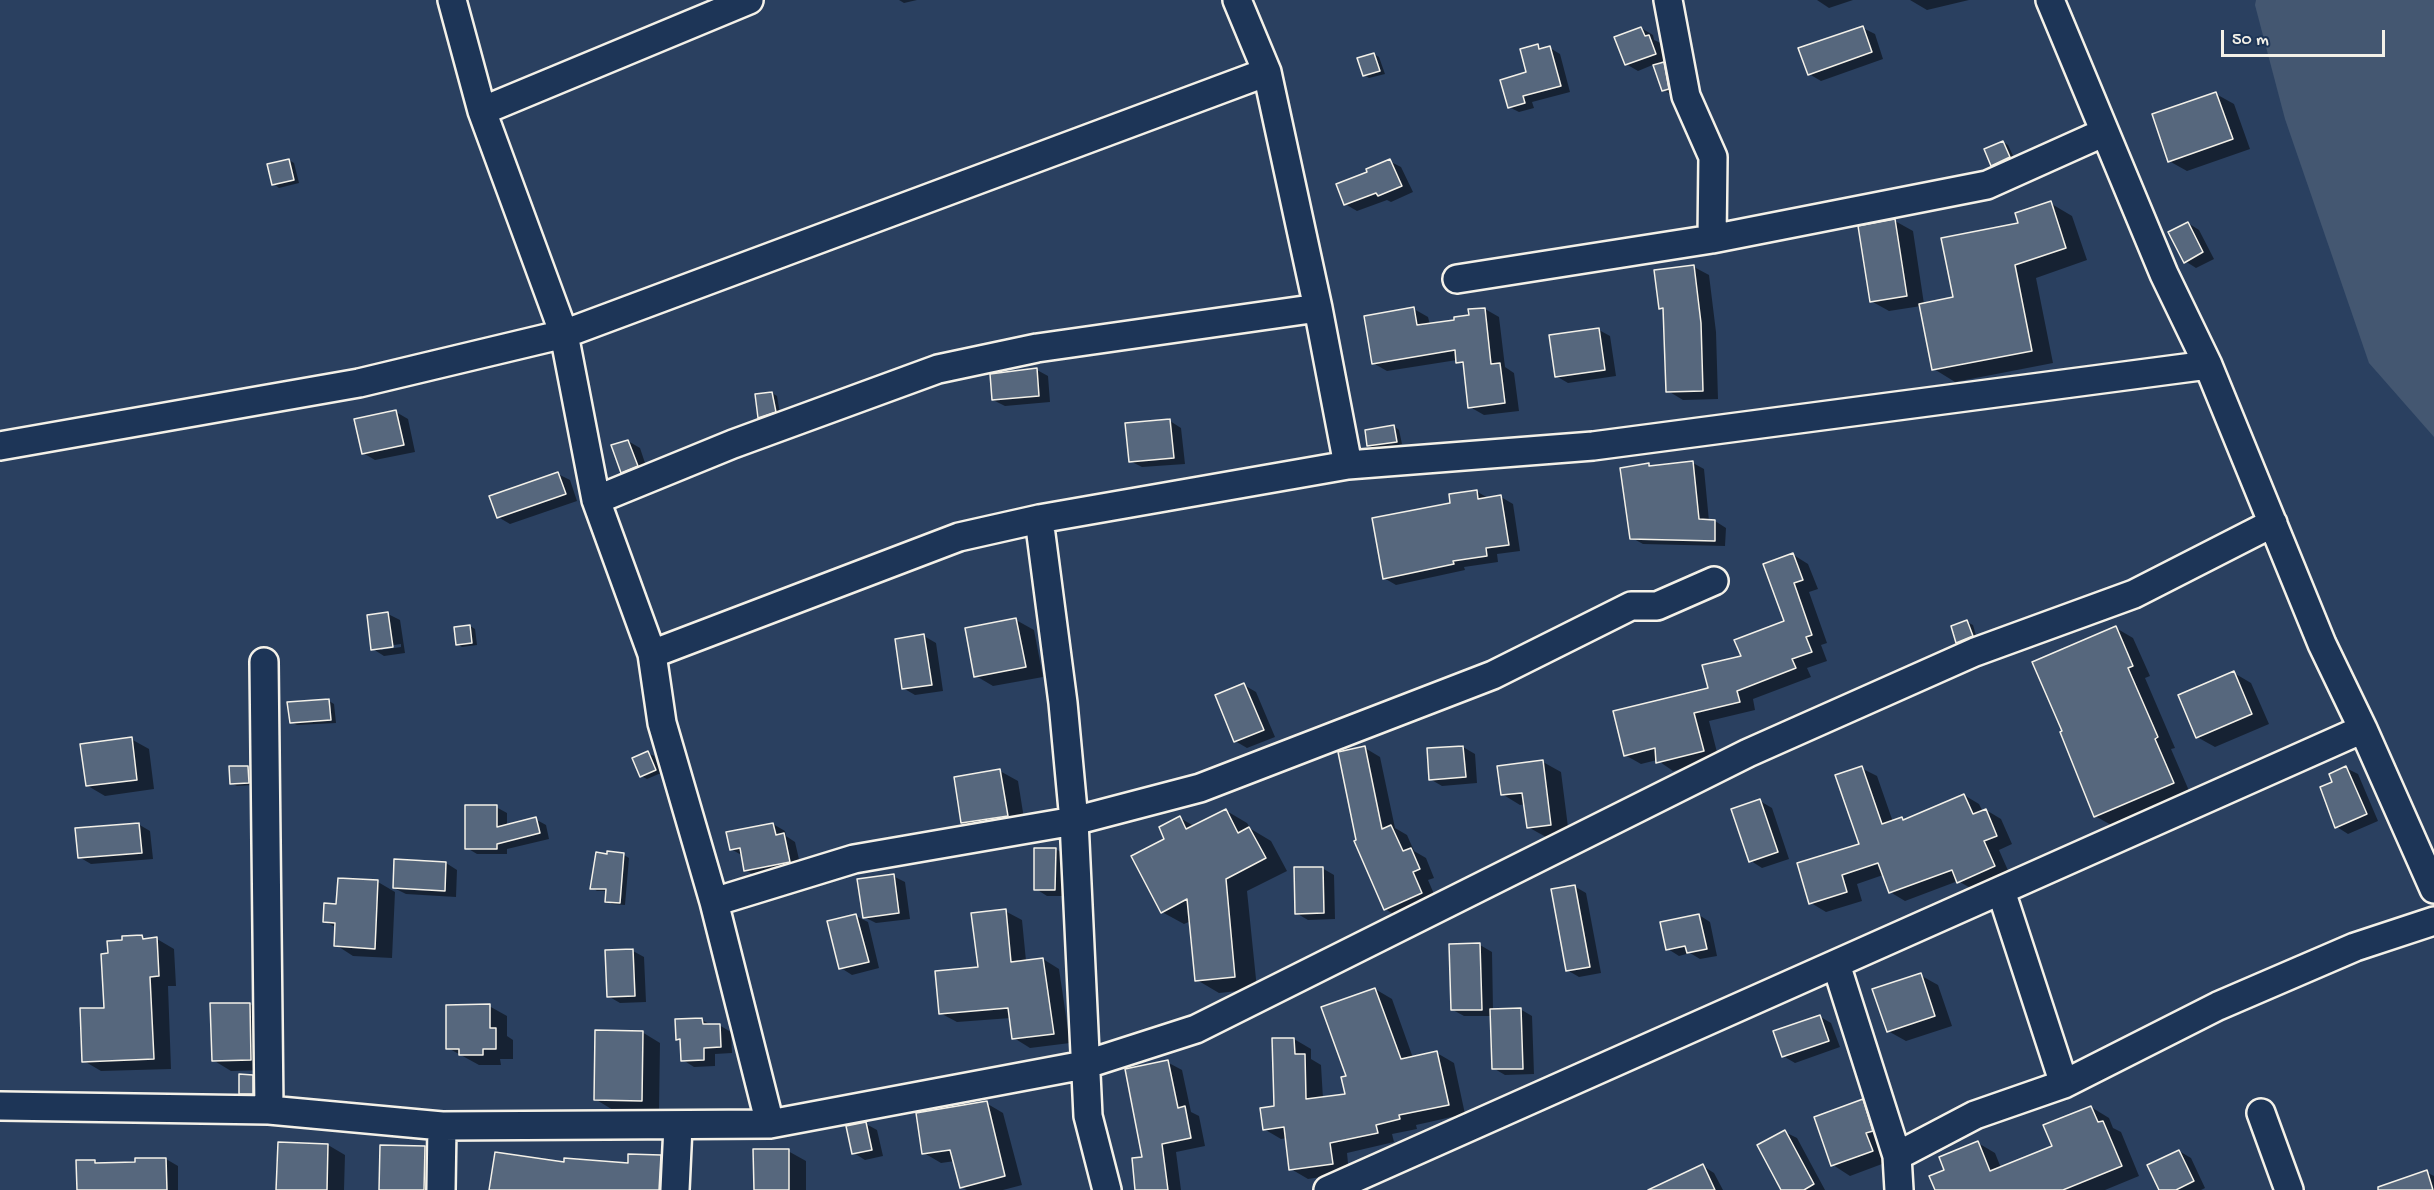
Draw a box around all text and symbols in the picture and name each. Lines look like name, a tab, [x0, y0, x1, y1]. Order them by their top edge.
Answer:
scale bar	[2224, 18, 2388, 56]
text: 50 m	[2232, 30, 2269, 51]

